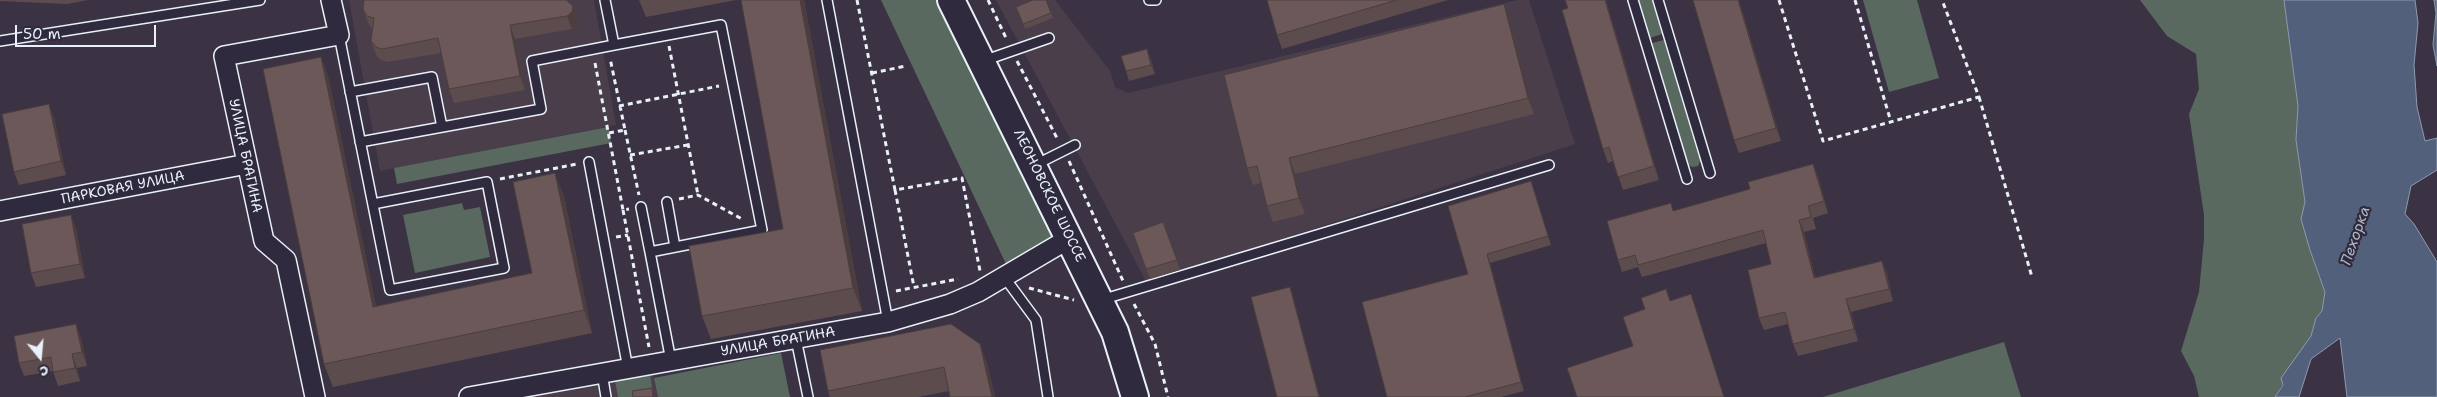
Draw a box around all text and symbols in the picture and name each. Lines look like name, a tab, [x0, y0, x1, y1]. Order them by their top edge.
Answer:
scale bar	[18, 15, 159, 47]
text: 50 m	[23, 24, 61, 44]
street label: УЛИЦА БРАГИНА	[225, 98, 265, 214]
street label: ЛЕОНОВСКОЕ ШОССЕ	[1010, 127, 1088, 265]
street label: ПАРКОВАЯ УЛИЦА	[60, 168, 186, 208]
water label: Пехорка	[2338, 204, 2374, 268]
street label: УЛИЦА БРАГИНА	[719, 324, 837, 360]
north arrow	[15, 332, 65, 382]
text: С	[38, 361, 51, 381]

